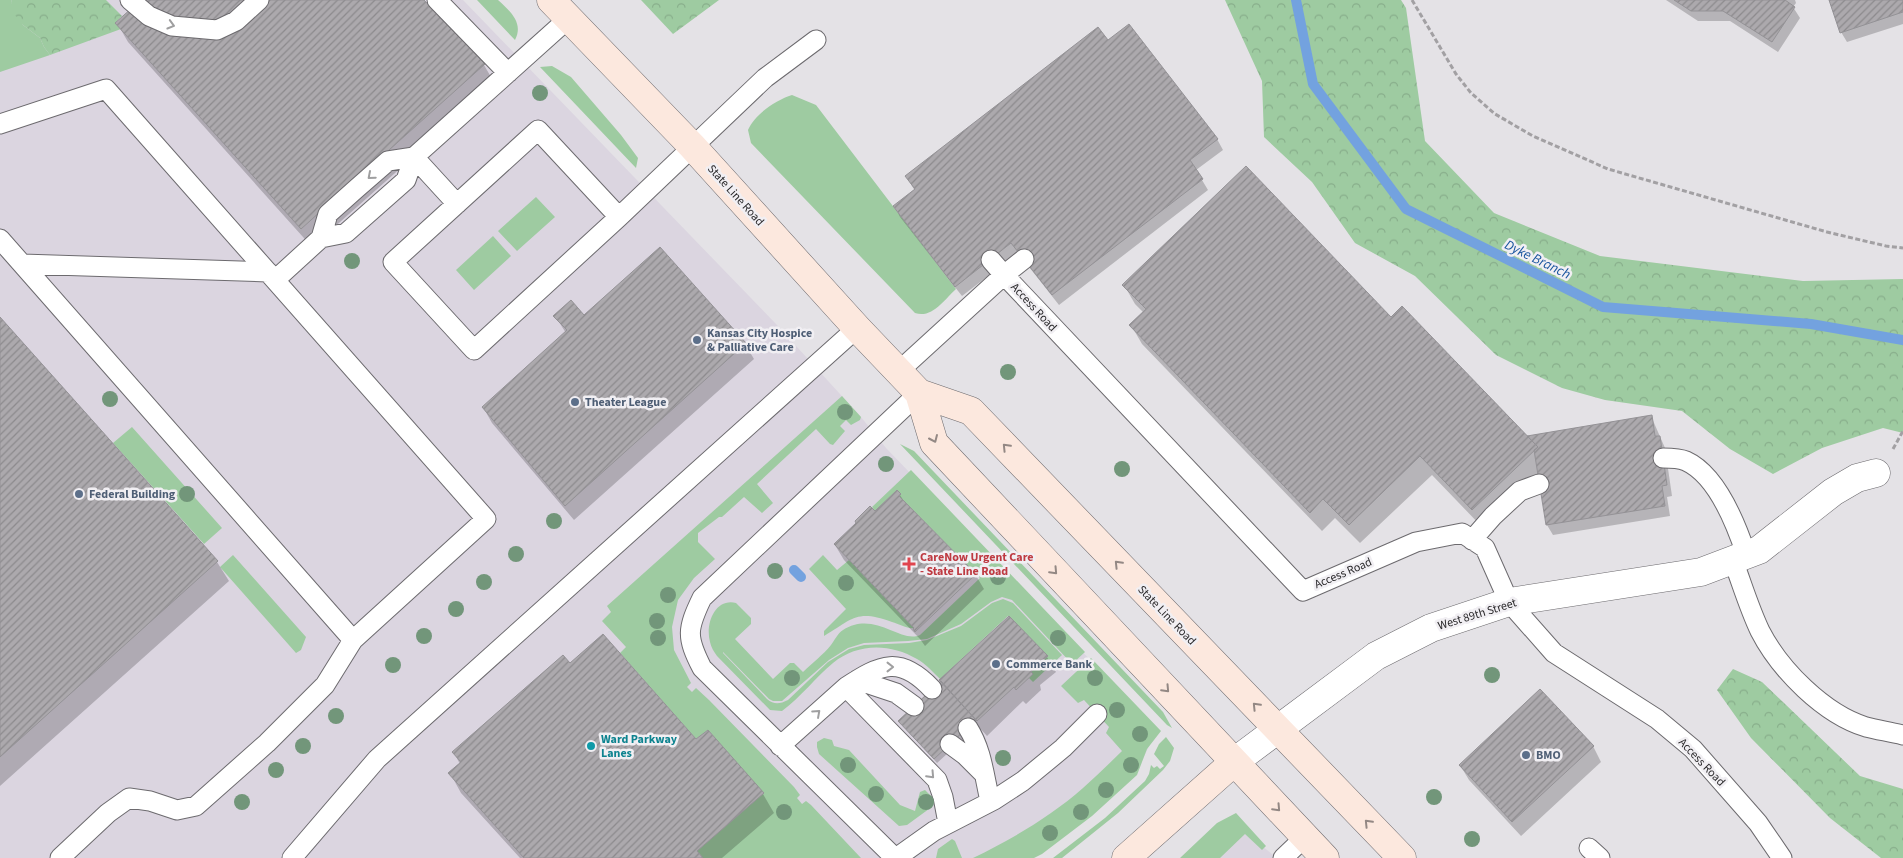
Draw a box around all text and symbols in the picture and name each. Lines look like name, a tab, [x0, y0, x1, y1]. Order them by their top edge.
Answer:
one-way arrow	[167, 19, 175, 29]
street label: State Line Road	[703, 161, 768, 230]
one-way arrow	[368, 170, 377, 179]
water label: Dyke Branch	[1501, 235, 1574, 285]
street label: Access Road	[1007, 279, 1061, 335]
place label: Kansas City Hospice & Palliative Care	[707, 325, 812, 356]
marker: Kansas City Hospice & Palliative Care	[691, 334, 703, 346]
place label: Theater League	[585, 394, 666, 411]
marker: Theater League	[569, 396, 581, 408]
one-way arrow	[927, 434, 938, 443]
one-way arrow	[1003, 444, 1012, 453]
place label: Federal Building	[89, 486, 176, 503]
marker: Federal Building	[73, 488, 85, 500]
place label: CareNow Urgent Care - State Line Road	[920, 549, 1034, 580]
street label: Access Road	[1312, 554, 1375, 593]
marker: CareNow Urgent Care - State Line Road	[902, 557, 916, 571]
one-way arrow	[1115, 561, 1124, 570]
one-way arrow	[1048, 566, 1057, 575]
street label: State Line Road	[1134, 582, 1200, 649]
street label: West 89th Street	[1436, 594, 1519, 635]
place label: Commerce Bank	[1006, 656, 1092, 673]
marker: Commerce Bank	[990, 658, 1002, 670]
one-way arrow	[886, 662, 894, 672]
one-way arrow	[1160, 684, 1169, 693]
one-way arrow	[1253, 703, 1262, 712]
one-way arrow	[811, 710, 820, 719]
place label: Ward Parkway Lanes	[601, 731, 678, 762]
street label: Access Road	[1674, 734, 1729, 790]
marker: Ward Parkway Lanes	[585, 740, 597, 752]
place label: BMO	[1536, 747, 1561, 764]
marker: BMO	[1520, 749, 1532, 761]
one-way arrow	[926, 769, 935, 778]
one-way arrow	[1271, 802, 1280, 811]
one-way arrow	[1365, 820, 1374, 829]

